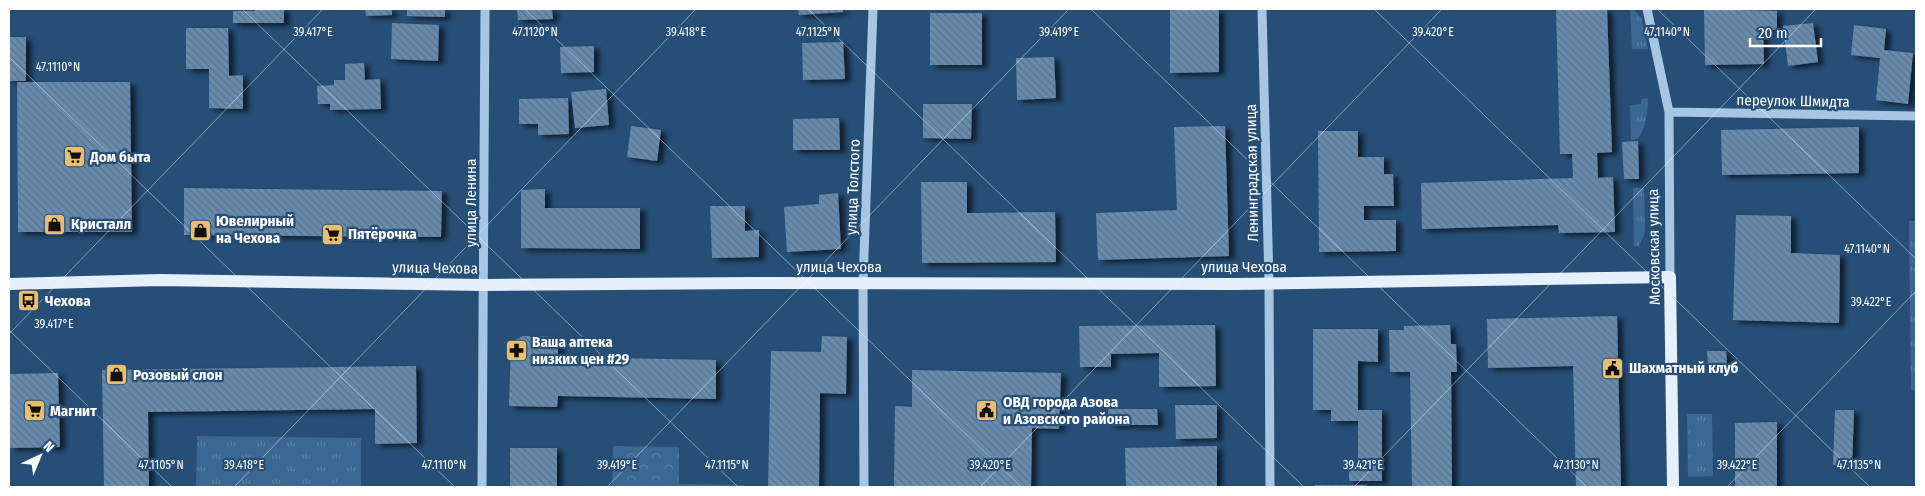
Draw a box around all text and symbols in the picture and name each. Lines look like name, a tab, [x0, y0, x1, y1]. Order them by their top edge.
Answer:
scale bar	[1750, 15, 1821, 47]
text: 20 m	[1758, 24, 1788, 42]
text: 39.417°E	[293, 25, 333, 39]
text: 47.1120°N	[512, 25, 558, 39]
text: 39.418°E	[666, 25, 707, 39]
text: 47.1125°N	[796, 25, 840, 39]
text: 39.419°E	[1039, 25, 1079, 39]
text: 39.420°E	[1412, 25, 1454, 39]
text: 47.1140°N	[1644, 25, 1690, 39]
text: 47.1110°N	[36, 60, 80, 74]
street label: переулок Шмидта	[1736, 91, 1850, 111]
street label: Ленинградская улица	[1242, 104, 1262, 242]
street label: улица Толстого	[842, 139, 864, 235]
supermarket icon: Дом быта	[62, 145, 86, 169]
place label: Дом быта	[89, 148, 151, 166]
street label: улица Ленина	[462, 159, 480, 247]
street label: Московская улица	[1644, 189, 1664, 305]
shop icon: Кристалл	[43, 212, 67, 236]
place label: Ювелирный на Чехова	[216, 212, 294, 247]
place label: Кристалл	[71, 215, 131, 233]
shop icon: Ювелирный на Чехова	[188, 218, 212, 242]
supermarket icon: Пятёрочка	[320, 222, 344, 246]
place label: Пятёрочка	[348, 225, 417, 243]
text: 47.1140°N	[1844, 242, 1890, 256]
street label: улица Чехова	[392, 258, 478, 278]
street label: улица Чехова	[796, 258, 882, 276]
street label: улица Чехова	[1201, 258, 1287, 276]
bus stop icon: Чехова	[17, 289, 41, 313]
place label: Чехова	[45, 292, 91, 310]
text: 39.422°E	[1851, 295, 1892, 309]
text: 39.417°E	[34, 317, 74, 331]
place label: Ваша аптека низких цен #29	[532, 333, 630, 368]
pharmacy icon: Ваша аптека низких цен #29	[504, 339, 528, 363]
public building icon: Шахматный клуб	[1601, 356, 1625, 380]
place label: Шахматный клуб	[1629, 359, 1739, 377]
shop icon: Розовый слон	[105, 363, 129, 387]
place label: Розовый слон	[133, 366, 222, 384]
place label: ОВД города Азова и Азовского района	[1003, 393, 1130, 428]
supermarket icon: Магнит	[22, 399, 46, 423]
public building icon: ОВД города Азова и Азовского района	[975, 399, 999, 423]
place label: Магнит	[50, 402, 97, 420]
north arrow	[15, 431, 65, 481]
text: N	[40, 438, 58, 456]
text: 47.1105°N	[138, 458, 184, 472]
text: 39.418°E	[224, 458, 265, 472]
text: 47.1110°N	[422, 458, 466, 472]
text: 39.419°E	[597, 458, 637, 472]
text: 47.1115°N	[705, 458, 749, 472]
text: 39.420°E	[969, 458, 1011, 472]
text: 39.421°E	[1343, 458, 1383, 472]
text: 47.1130°N	[1553, 458, 1599, 472]
text: 39.422°E	[1717, 458, 1758, 472]
text: 47.1135°N	[1837, 458, 1881, 472]

